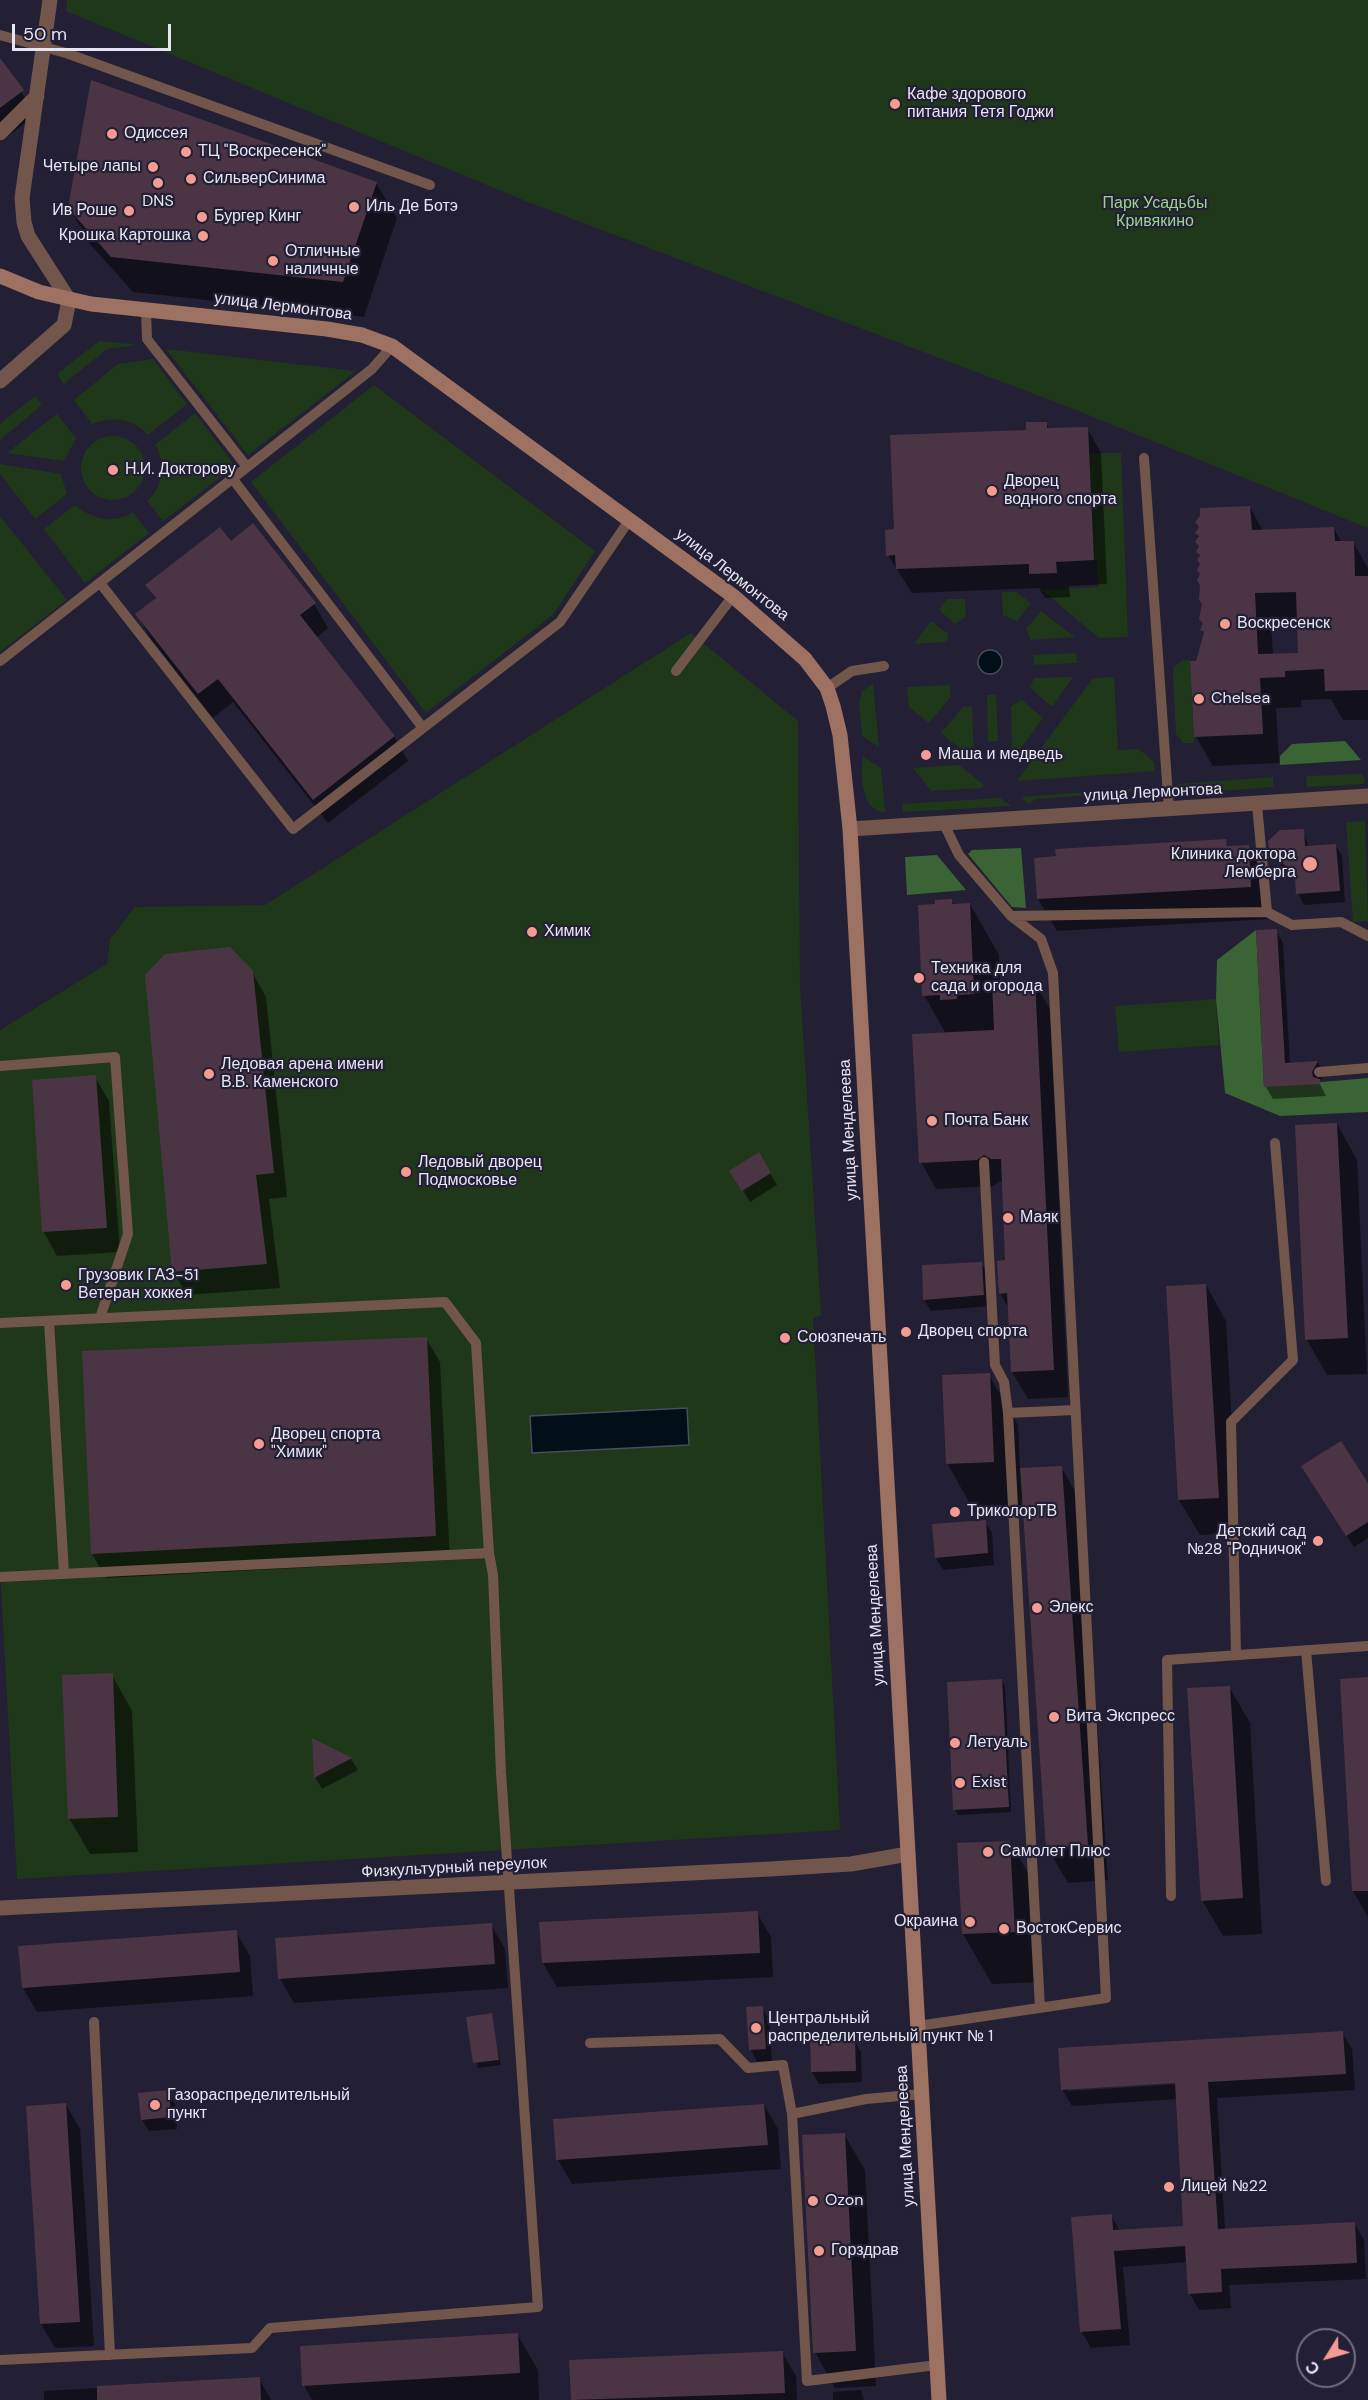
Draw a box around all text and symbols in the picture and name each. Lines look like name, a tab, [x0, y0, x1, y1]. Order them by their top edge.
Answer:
scale bar	[15, 12, 174, 50]
text: 50 m	[23, 22, 67, 46]
place label: Кафе здорового питания Тетя Годжи	[907, 85, 1054, 123]
marker: Кафе здорового питания Тетя Годжи	[888, 97, 902, 111]
place label: Одиссея	[124, 124, 188, 144]
marker: Одиссея	[105, 127, 119, 141]
place label: ТЦ "Воскресенск"	[198, 142, 326, 162]
marker: ТЦ "Воскресенск"	[179, 145, 193, 159]
place label: Четыре лапы	[43, 157, 141, 177]
marker: Четыре лапы	[146, 160, 160, 174]
place label: СильверСинима	[203, 169, 325, 189]
marker: СильверСинима	[184, 172, 198, 186]
marker: DNS	[151, 176, 165, 190]
place label: DNS	[142, 192, 174, 212]
park label: Парк Усадьбы Кривякино	[1103, 194, 1207, 232]
place label: Иль Де Ботэ	[366, 197, 458, 217]
marker: Иль Де Ботэ	[347, 200, 361, 214]
place label: Ив Роше	[52, 201, 117, 221]
marker: Ив Роше	[122, 204, 136, 218]
place label: Бургер Кинг	[214, 207, 301, 227]
marker: Бургер Кинг	[195, 210, 209, 224]
place label: Крошка Картошка	[59, 226, 191, 246]
marker: Крошка Картошка	[196, 229, 210, 243]
place label: Отличные наличные	[285, 242, 360, 280]
marker: Отличные наличные	[266, 254, 280, 268]
street label: улица Лермонтова	[213, 289, 353, 325]
place label: Н.И. Докторову	[125, 460, 236, 480]
marker: Н.И. Докторову	[106, 463, 120, 477]
place label: Дворец водного спорта	[1004, 472, 1117, 510]
marker: Дворец водного спорта	[985, 484, 999, 498]
street label: улица Лермонтова	[672, 525, 792, 625]
place label: Воскресенск	[1237, 614, 1330, 634]
marker: Воскресенск	[1218, 617, 1232, 631]
place label: Chelsea	[1211, 689, 1270, 709]
marker: Chelsea	[1192, 692, 1206, 706]
place label: Маша и медведь	[938, 745, 1063, 765]
marker: Маша и медведь	[919, 748, 933, 762]
street label: улица Лермонтова	[1083, 780, 1223, 806]
place label: Клиника доктора Лемберга	[1171, 845, 1296, 883]
marker: Клиника доктора Лемберга	[1301, 855, 1319, 873]
place label: Химик	[544, 922, 591, 942]
marker: Химик	[525, 925, 539, 939]
place label: Техника для сада и огорода	[931, 959, 1043, 997]
marker: Техника для сада и огорода	[912, 971, 926, 985]
place label: Ледовая арена имени В.В. Каменского	[221, 1055, 384, 1093]
street label: улица Менделеева	[836, 1059, 862, 1201]
marker: Ледовая арена имени В.В. Каменского	[202, 1067, 216, 1081]
place label: Почта Банк	[944, 1111, 1028, 1131]
marker: Почта Банк	[925, 1114, 939, 1128]
place label: Ледовый дворец Подмосковье	[418, 1153, 542, 1191]
marker: Ледовый дворец Подмосковье	[399, 1165, 413, 1179]
place label: Маяк	[1020, 1208, 1058, 1228]
marker: Маяк	[1001, 1211, 1015, 1225]
place label: Грузовик ГАЗ-51 Ветеран хоккея	[78, 1266, 198, 1304]
marker: Грузовик ГАЗ-51 Ветеран хоккея	[59, 1278, 73, 1292]
place label: Дворец спорта	[918, 1322, 1027, 1342]
marker: Дворец спорта	[899, 1325, 913, 1339]
place label: Союзпечать	[797, 1328, 886, 1348]
marker: Союзпечать	[778, 1331, 792, 1345]
place label: Дворец спорта "Химик"	[271, 1425, 380, 1463]
marker: Дворец спорта "Химик"	[252, 1437, 266, 1451]
place label: ТриколорТВ	[967, 1502, 1057, 1522]
marker: ТриколорТВ	[948, 1505, 962, 1519]
place label: Детский сад №28 "Родничок"	[1187, 1522, 1306, 1560]
marker: Детский сад №28 "Родничок"	[1311, 1534, 1325, 1548]
street label: улица Менделеева	[863, 1544, 889, 1686]
place label: Элекс	[1049, 1598, 1093, 1618]
marker: Элекс	[1030, 1601, 1044, 1615]
place label: Вита Экспресс	[1066, 1707, 1175, 1727]
marker: Вита Экспресс	[1047, 1710, 1061, 1724]
place label: Летуаль	[967, 1733, 1028, 1753]
marker: Летуаль	[948, 1736, 962, 1750]
place label: Exist	[972, 1773, 1007, 1793]
marker: Exist	[953, 1776, 967, 1790]
place label: Самолет Плюс	[1000, 1842, 1110, 1862]
marker: Самолет Плюс	[981, 1845, 995, 1859]
street label: Физкультурный переулок	[361, 1854, 547, 1882]
place label: Окраина	[894, 1912, 958, 1932]
marker: Окраина	[963, 1915, 977, 1929]
place label: ВостокСервис	[1016, 1919, 1121, 1939]
marker: ВостокСервис	[997, 1922, 1011, 1936]
place label: Центральный распределительный пункт № 1	[768, 2009, 993, 2047]
marker: Центральный распределительный пункт № 1	[749, 2021, 763, 2035]
street label: улица Менделеева	[893, 2065, 919, 2207]
place label: Газораспределительный пункт	[167, 2086, 350, 2124]
marker: Газораспределительный пункт	[148, 2098, 162, 2112]
place label: Лицей №22	[1181, 2177, 1267, 2197]
marker: Лицей №22	[1162, 2180, 1176, 2194]
place label: Ozon	[825, 2191, 863, 2211]
marker: Ozon	[806, 2194, 820, 2208]
place label: Горздрав	[831, 2241, 899, 2261]
marker: Горздрав	[812, 2244, 826, 2258]
north arrow	[1296, 2328, 1356, 2388]
text: С	[1301, 2357, 1325, 2379]

